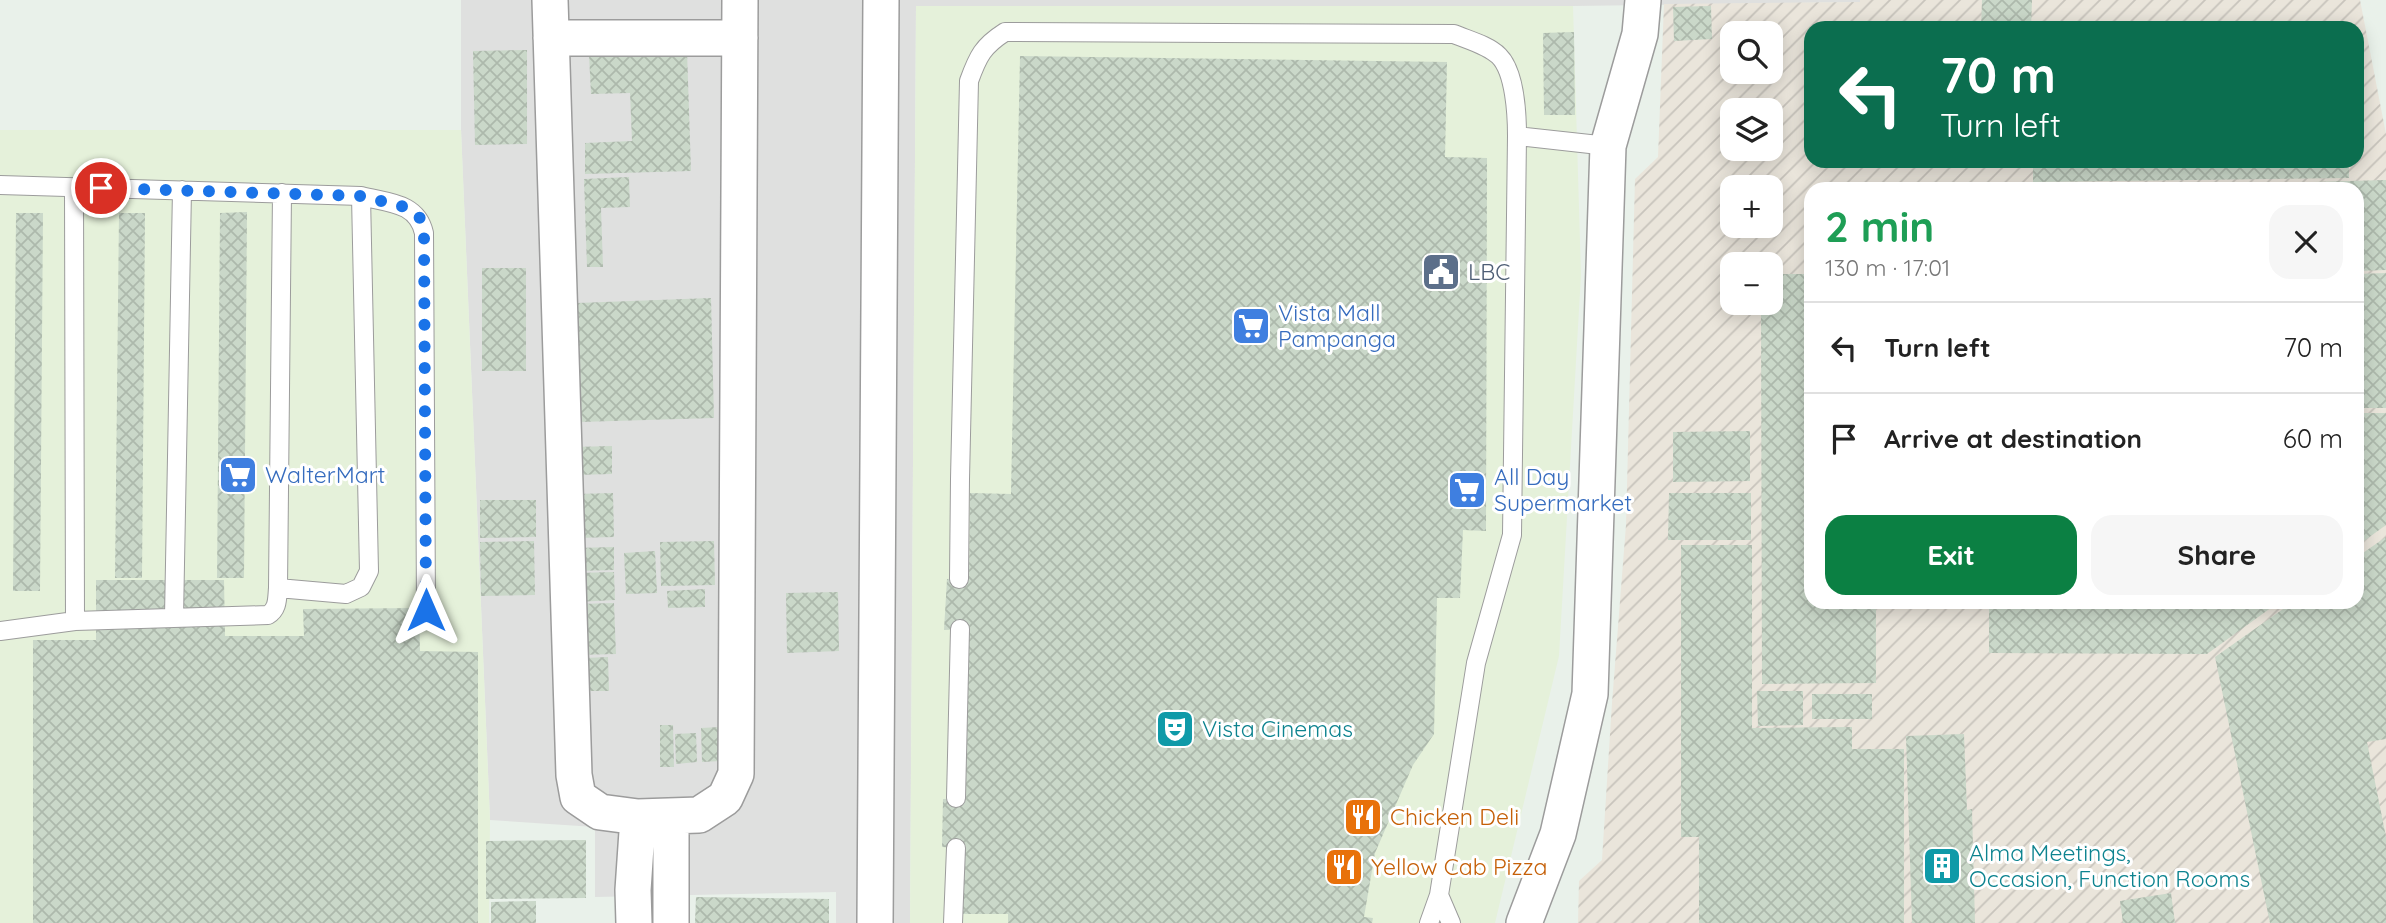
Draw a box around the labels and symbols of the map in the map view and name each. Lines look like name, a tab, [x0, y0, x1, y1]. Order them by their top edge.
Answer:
pin	[71, 158, 131, 218]
public building icon: LBC	[1420, 251, 1462, 293]
place label: LBC	[1468, 257, 1510, 286]
place label: Vista Mall Pampanga	[1278, 298, 1396, 353]
supermarket icon: Vista Mall Pampanga	[1230, 305, 1272, 347]
supermarket icon: WalterMart	[217, 454, 259, 496]
place label: WalterMart	[265, 460, 386, 489]
place label: All Day Supermarket	[1494, 462, 1632, 517]
supermarket icon: All Day Supermarket	[1446, 469, 1488, 511]
position arrow	[389, 573, 463, 647]
theatre icon: Vista Cinemas	[1154, 708, 1196, 750]
place label: Vista Cinemas	[1202, 714, 1353, 743]
restaurant icon: Chicken Deli	[1342, 796, 1384, 838]
place label: Chicken Deli	[1390, 802, 1519, 831]
place label: Alma Meetings, Occasion, Function Rooms	[1969, 838, 2250, 893]
building icon: Alma Meetings, Occasion, Function Rooms	[1921, 845, 1963, 887]
restaurant icon: Yellow Cab Pizza	[1323, 846, 1365, 888]
place label: Yellow Cab Pizza	[1371, 852, 1548, 881]

